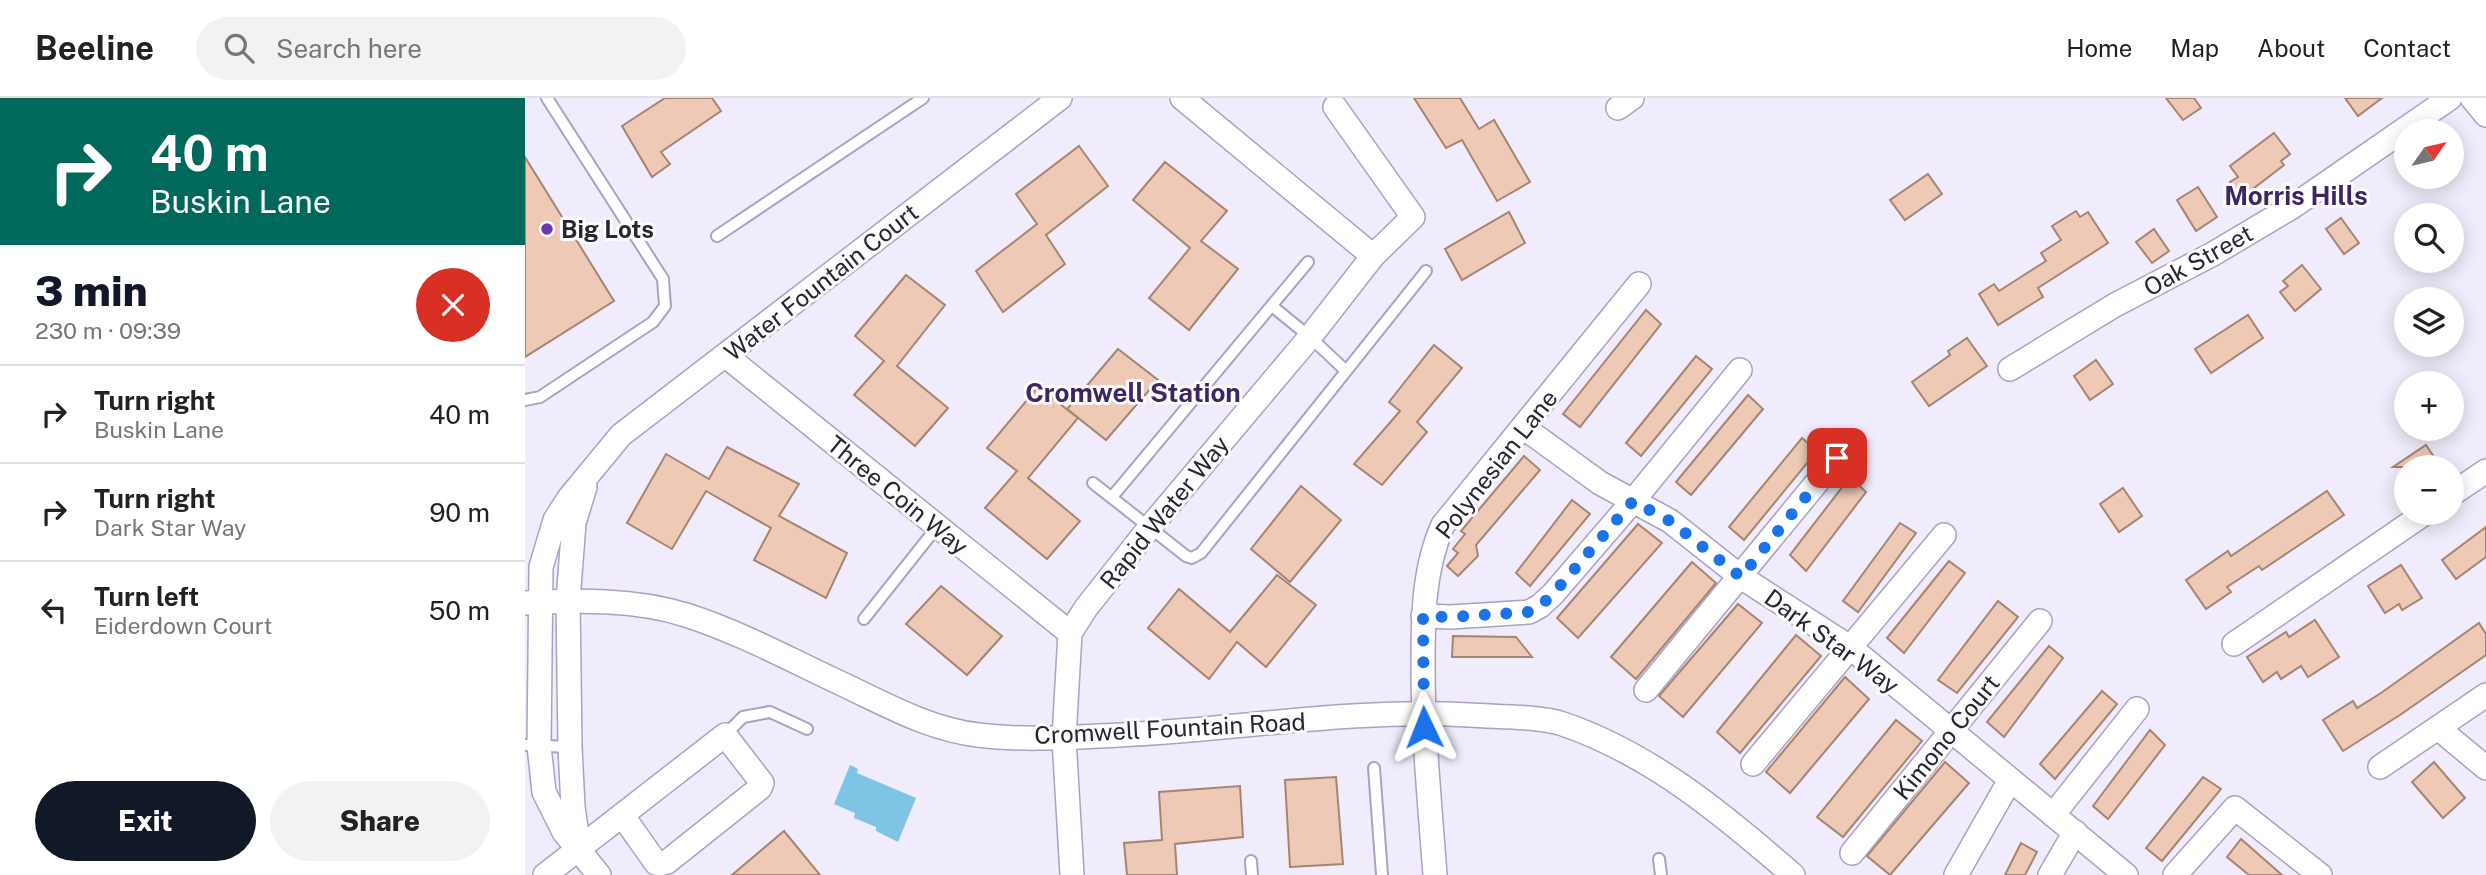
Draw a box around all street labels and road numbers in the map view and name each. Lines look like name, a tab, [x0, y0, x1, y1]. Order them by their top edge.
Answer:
street label: Water Fountain Court	[719, 198, 923, 366]
street label: Oak Street	[2139, 219, 2257, 301]
street label: Polynesian Lane	[1429, 384, 1563, 544]
street label: Three Coin Way	[822, 430, 974, 560]
street label: Rapid Water Way	[1094, 430, 1234, 594]
street label: Dark Star Way	[1759, 583, 1905, 699]
street label: Kimono Court	[1887, 669, 2005, 805]
street label: Cromwell Fountain Road	[1034, 707, 1306, 749]

